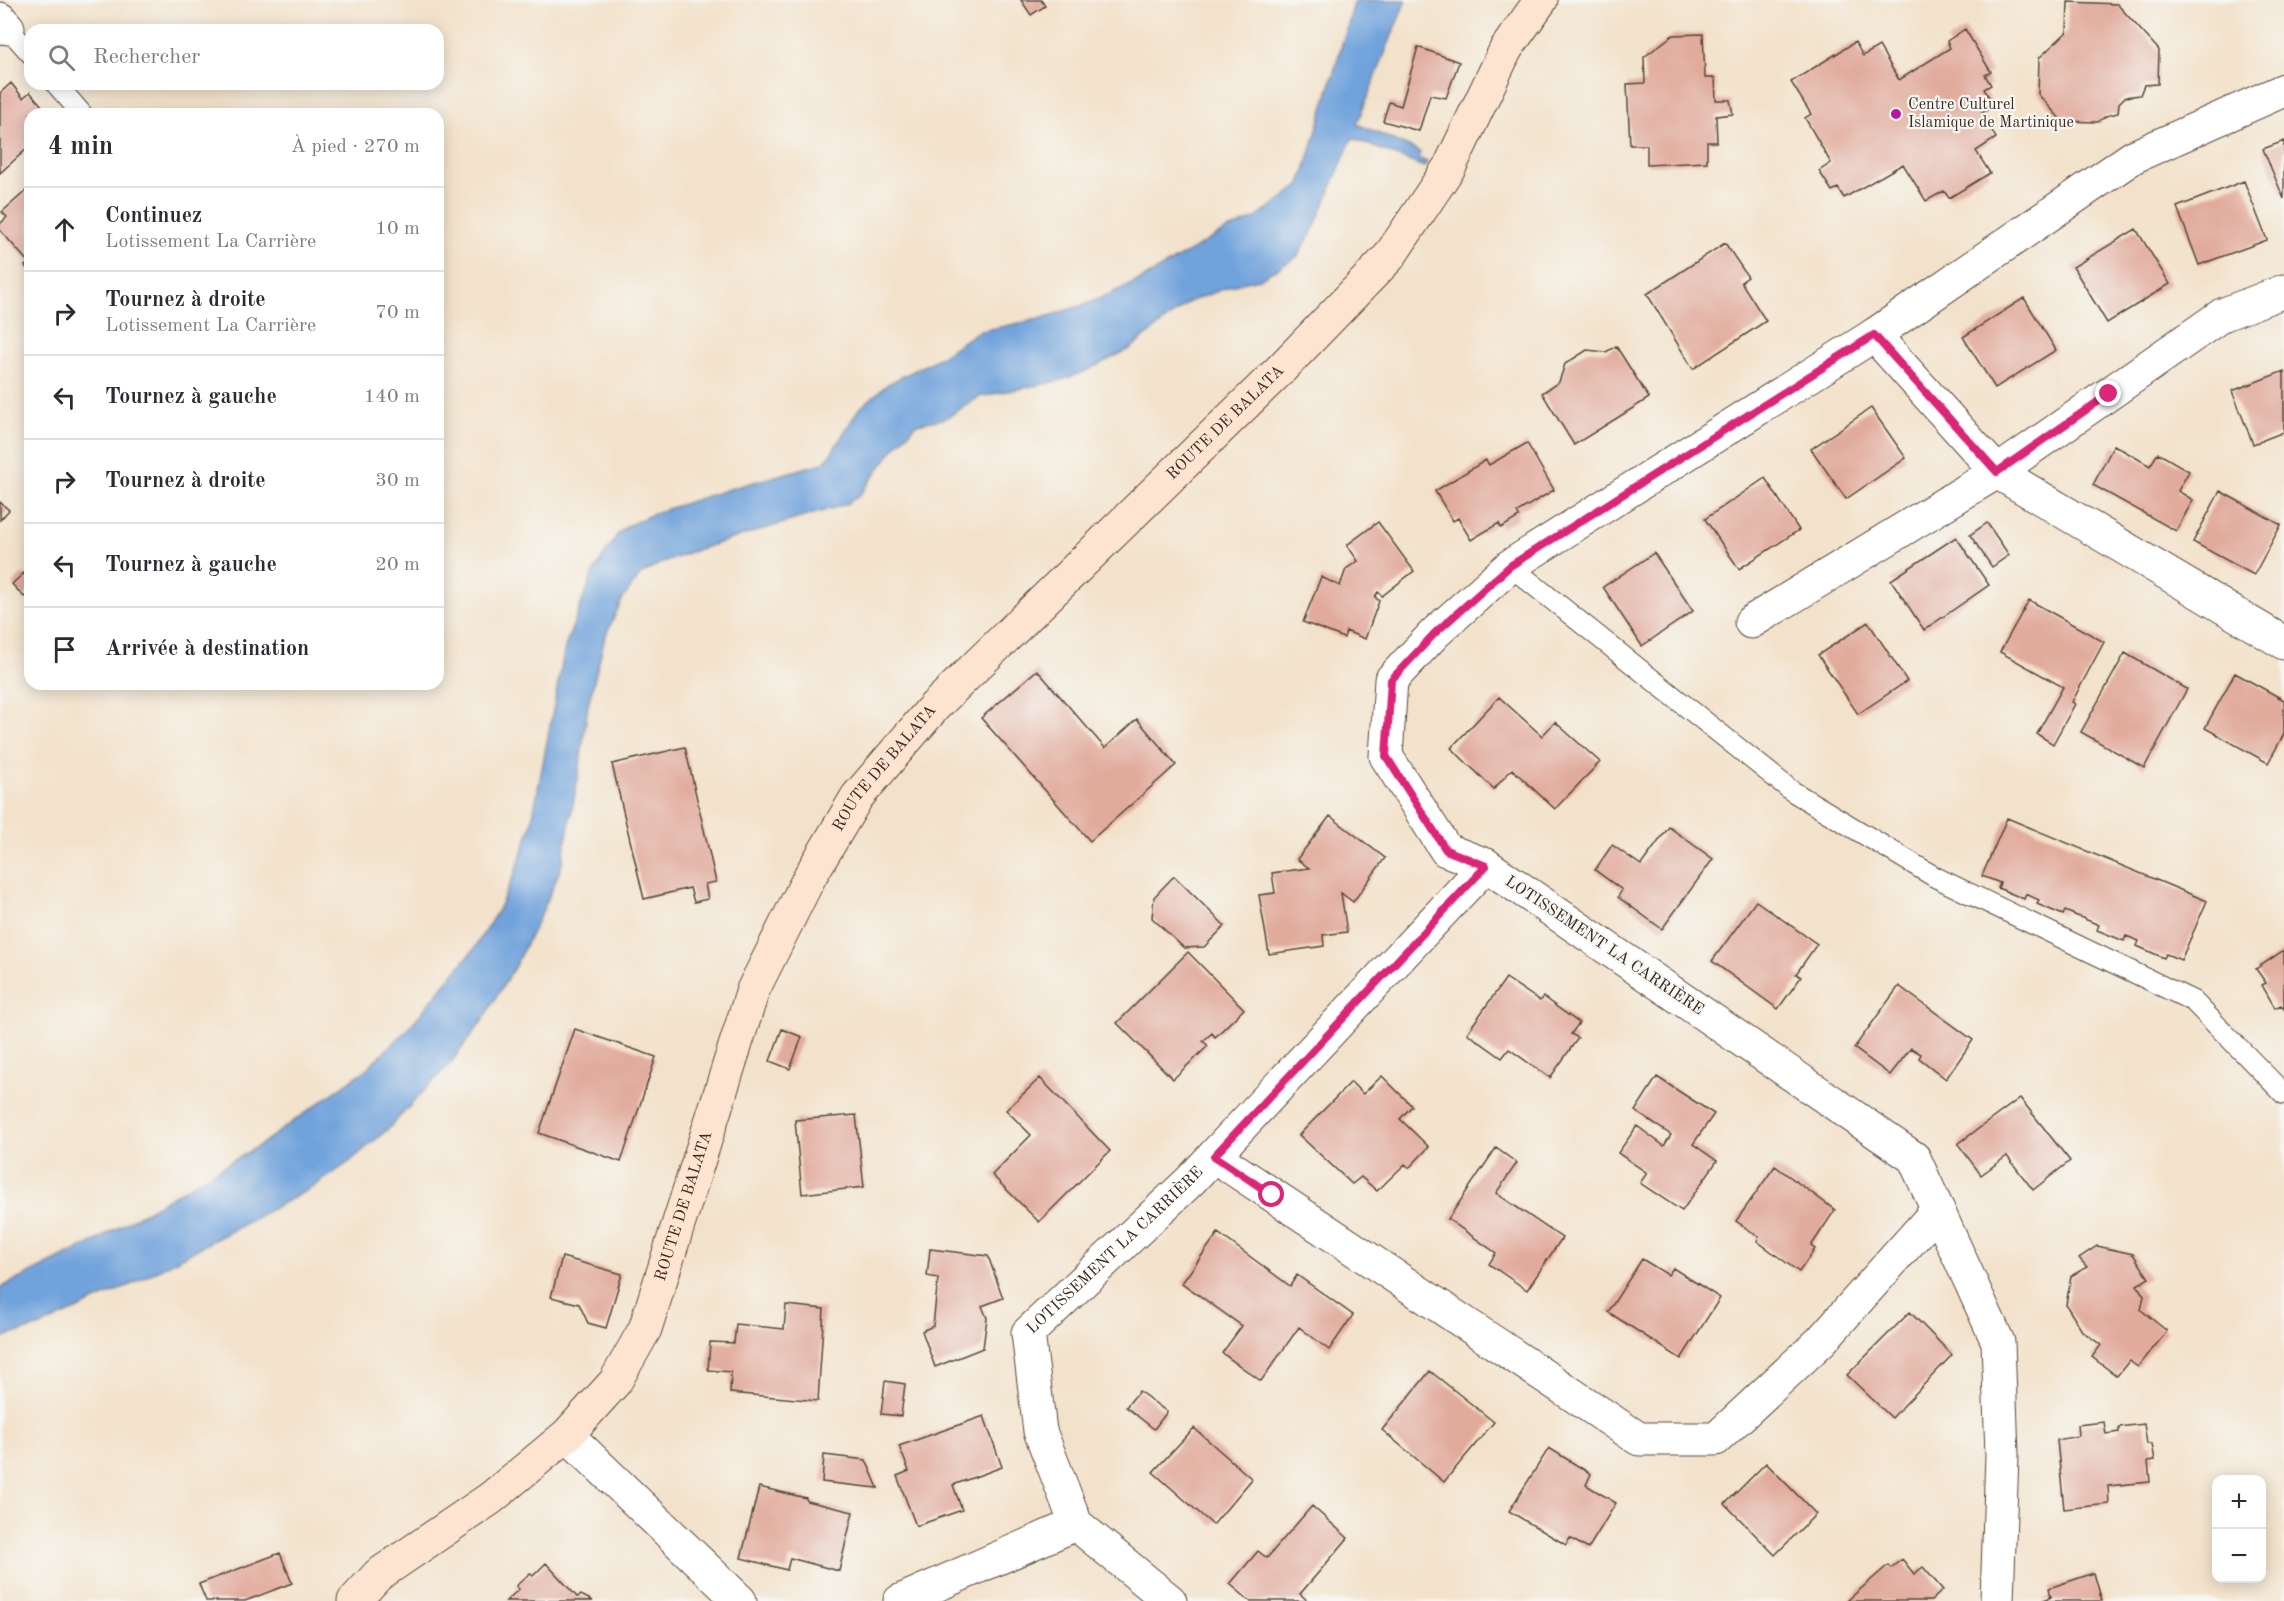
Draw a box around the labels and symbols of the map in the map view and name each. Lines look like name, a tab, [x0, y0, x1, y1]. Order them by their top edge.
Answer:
place label: Centre Culturel Islamique de Martinique	[1908, 97, 2074, 131]
marker: Centre Culturel Islamique de Martinique	[1889, 107, 1903, 121]
street label: ROUTE DE BALATA	[1164, 363, 1287, 483]
route end	[2095, 380, 2121, 406]
street label: ROUTE DE BALATA	[830, 702, 940, 834]
street label: LOTISSEMENT LA CARRIÈRE	[1502, 870, 1708, 1018]
street label: ROUTE DE BALATA	[653, 1129, 715, 1283]
street label: LOTISSEMENT LA CARRIÈRE	[1024, 1164, 1207, 1337]
route start	[1258, 1181, 1284, 1207]

